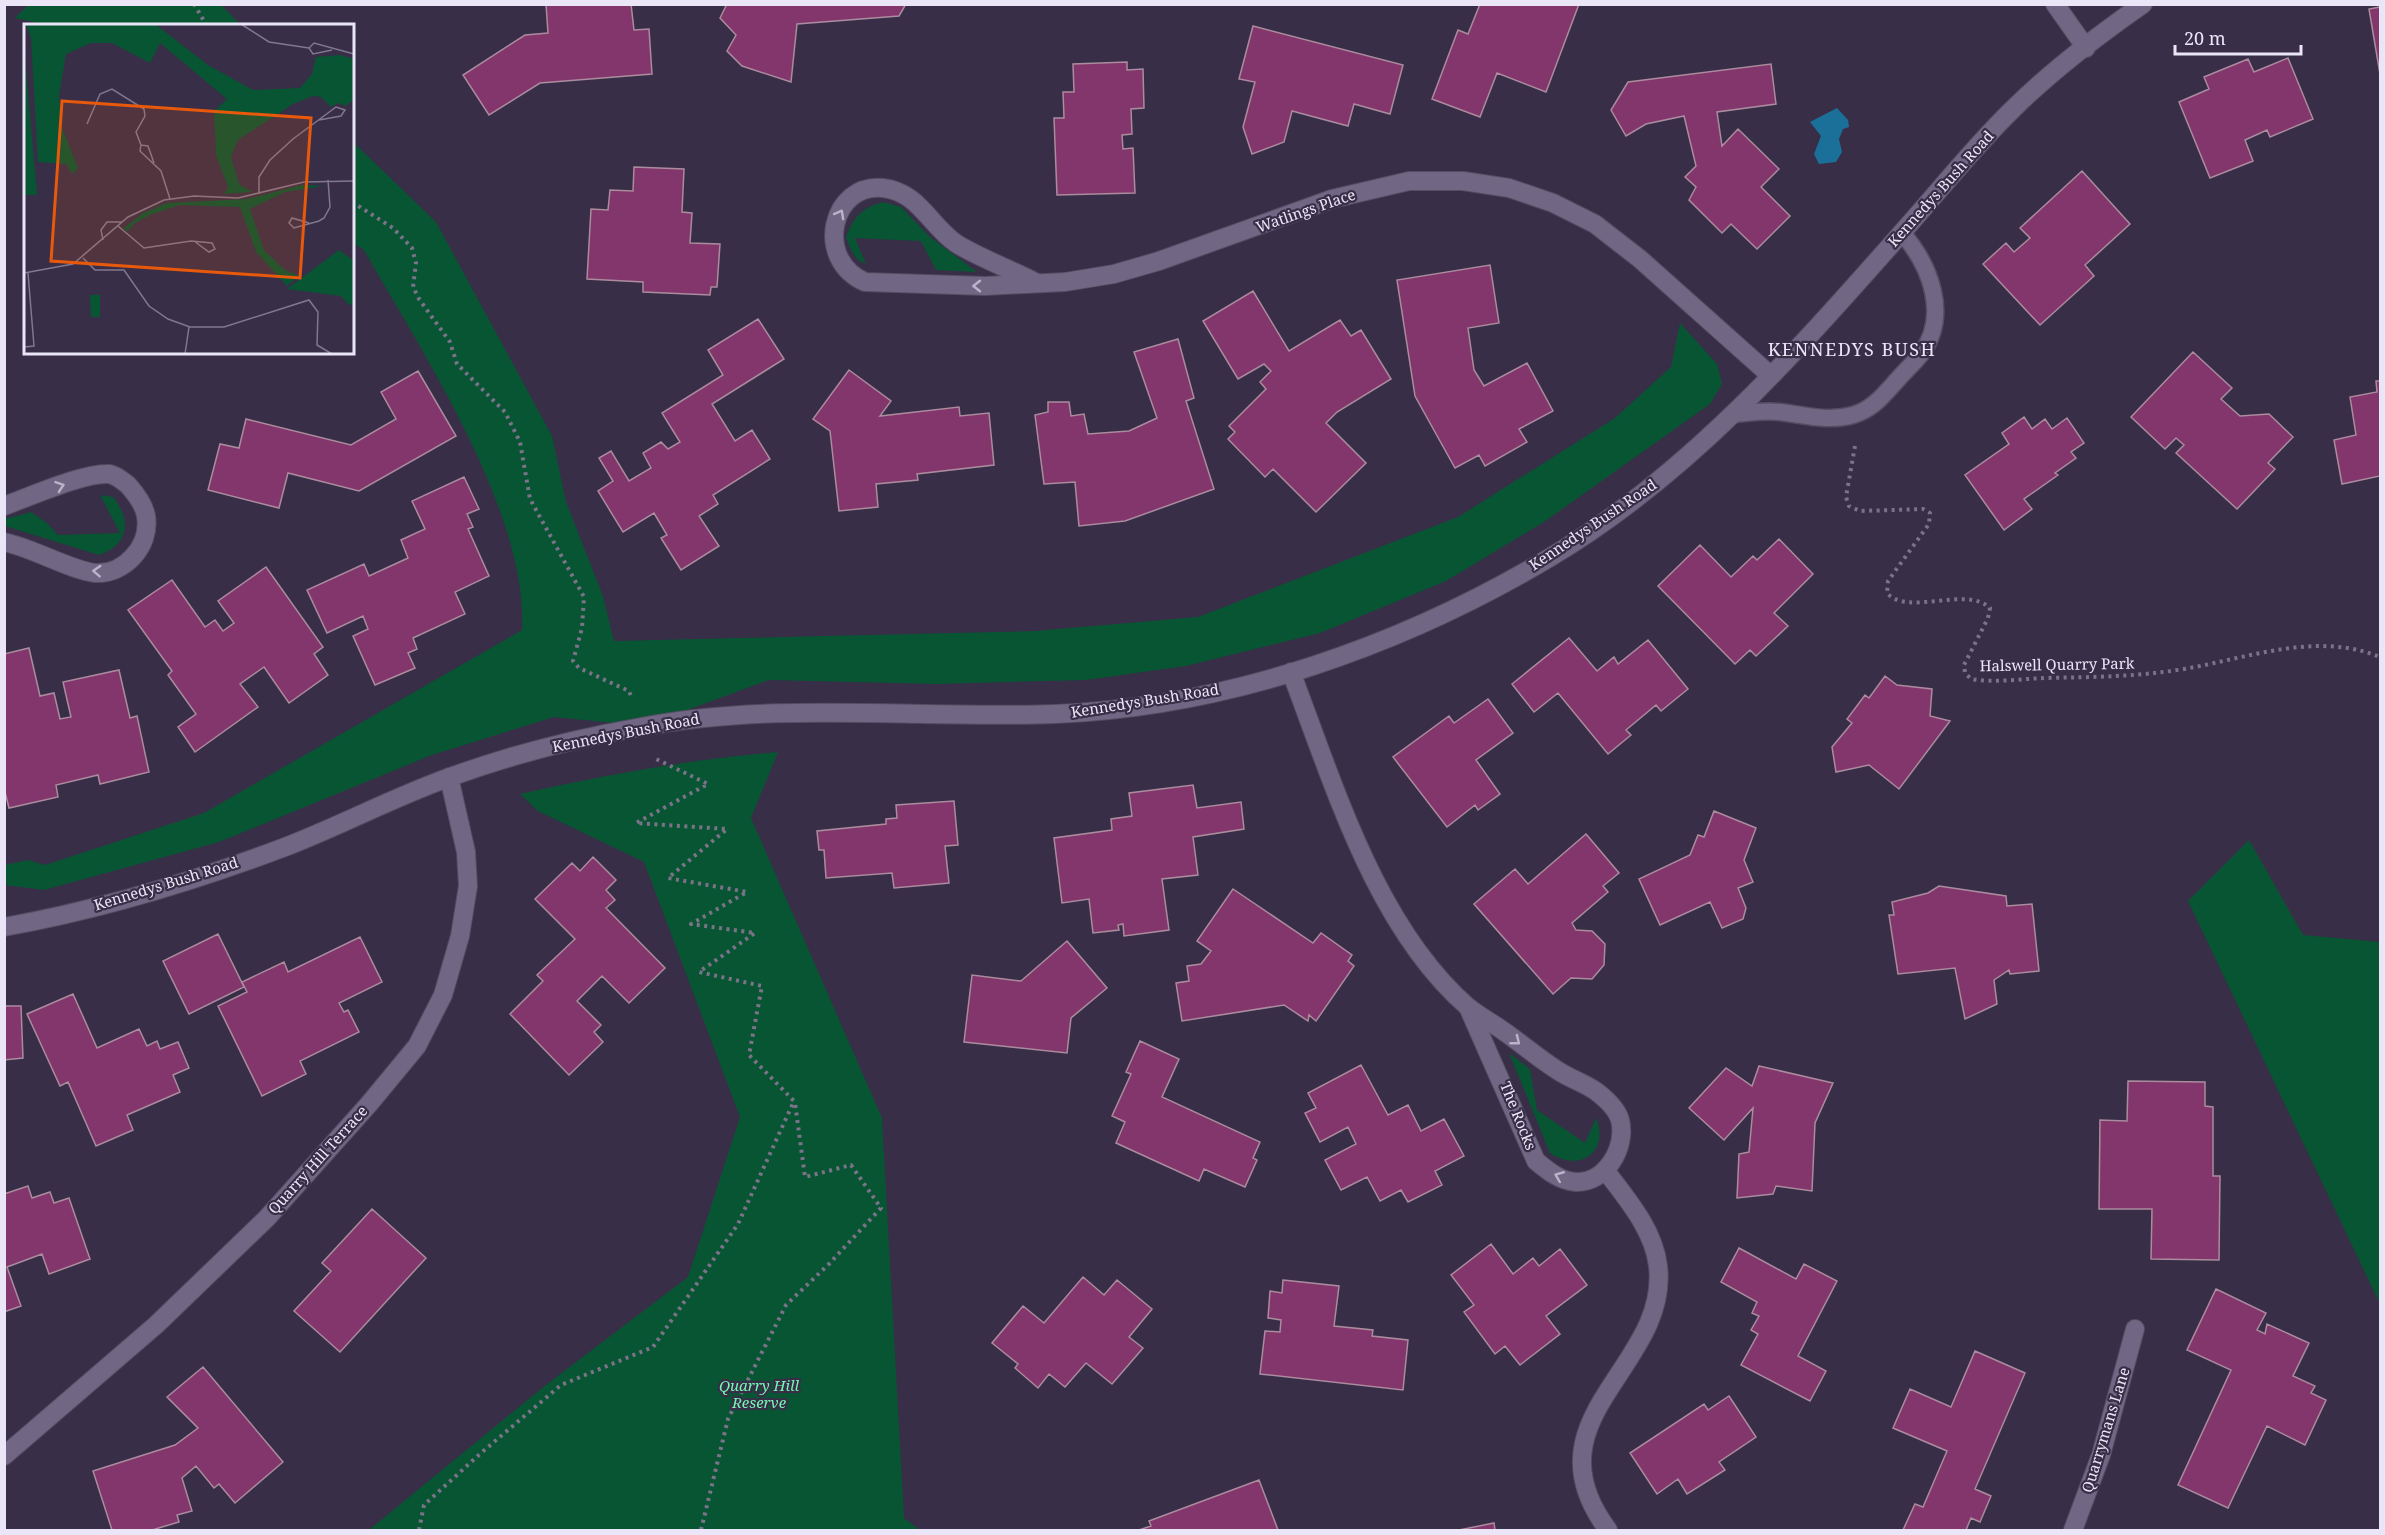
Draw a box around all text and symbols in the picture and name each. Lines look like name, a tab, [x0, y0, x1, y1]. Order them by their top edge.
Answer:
scale bar	[2175, 18, 2301, 56]
inset map	[24, 24, 354, 354]
text: 20 m	[2184, 26, 2226, 50]
street label: Kennedys Bush Road	[1883, 126, 1998, 251]
street label: Watlings Place	[1253, 184, 1358, 236]
one-way arrow	[833, 210, 844, 220]
one-way arrow	[972, 280, 981, 292]
district label: KENNEDYS BUSH	[1768, 337, 1936, 361]
street label: Kennedys Bush Road	[1525, 474, 1660, 574]
one-way arrow	[54, 481, 65, 494]
one-way arrow	[93, 565, 102, 578]
street label: Halswell Quarry Park	[1979, 653, 2135, 675]
street label: Kennedys Bush Road	[1069, 678, 1220, 722]
street label: Kennedys Bush Road	[550, 708, 701, 756]
street label: Kennedys Bush Road	[91, 852, 240, 914]
one-way arrow	[1510, 1033, 1521, 1044]
street label: The Rocks	[1496, 1078, 1542, 1153]
street label: Quarry Hill Terrace	[263, 1101, 371, 1218]
one-way arrow	[1555, 1171, 1566, 1183]
street label: Quarrymans Lane	[2076, 1365, 2134, 1495]
park label: Quarry Hill Reserve	[719, 1375, 800, 1412]

